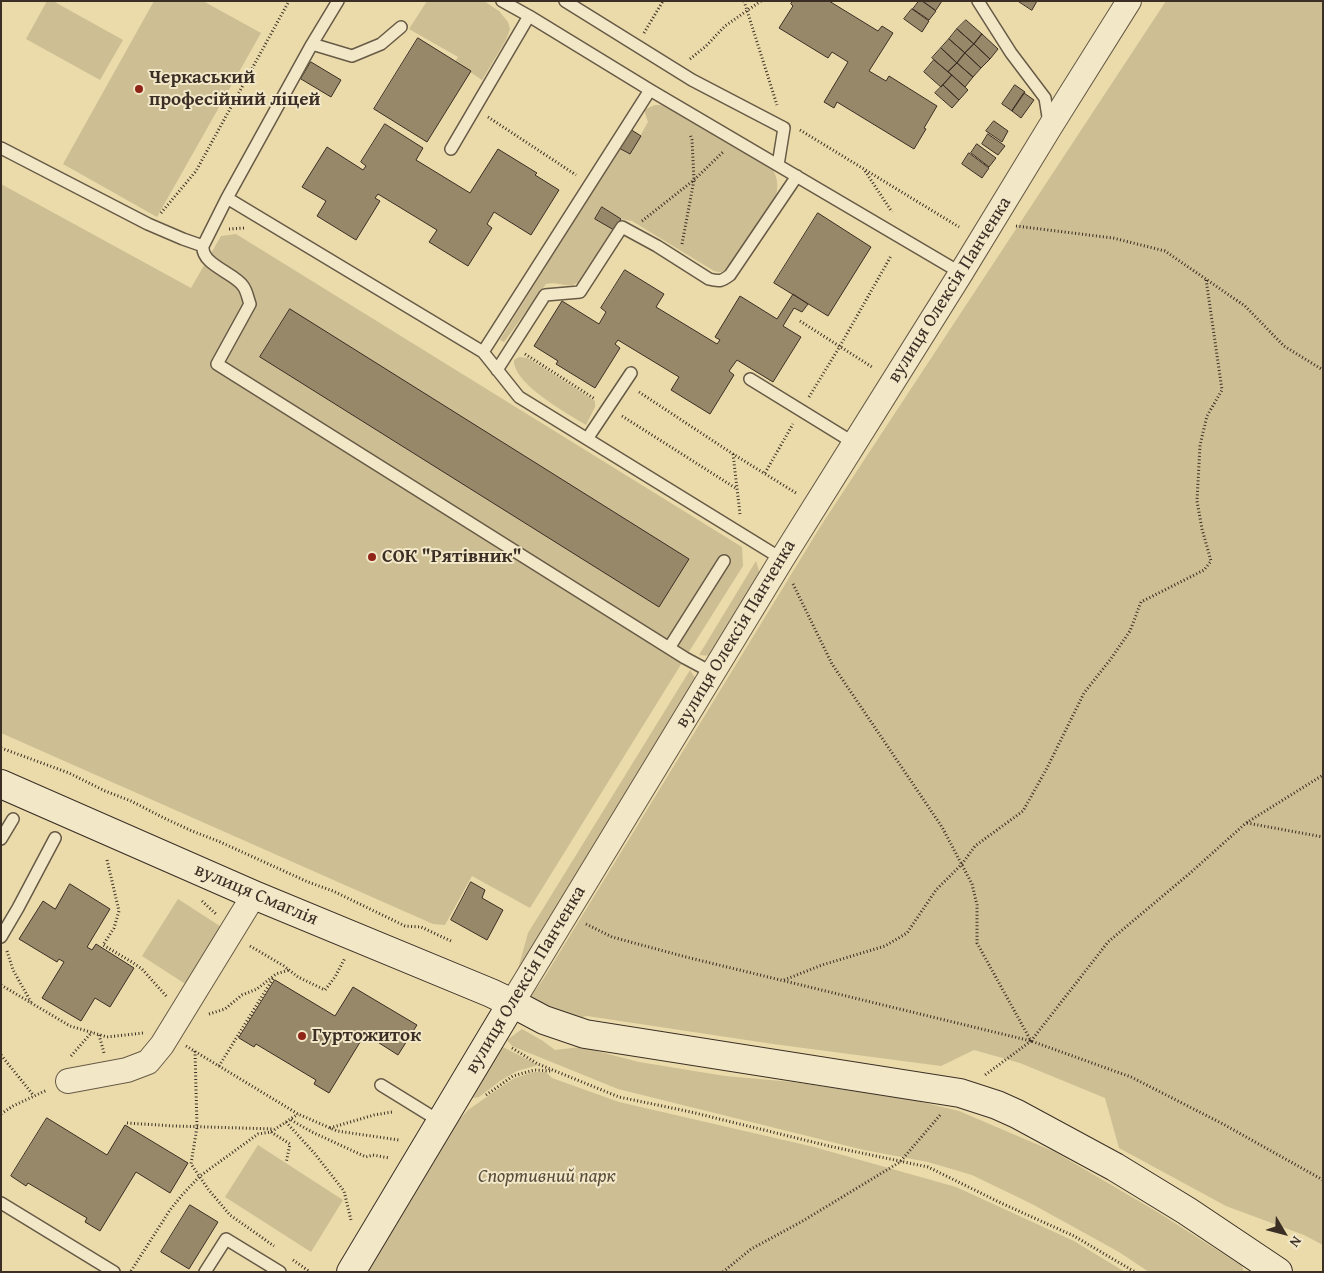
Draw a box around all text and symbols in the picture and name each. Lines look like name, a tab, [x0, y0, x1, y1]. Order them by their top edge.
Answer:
place label: Черкаський професійний ліцей	[149, 67, 320, 111]
marker: Черкаський професійний ліцей	[133, 83, 145, 95]
street label: вулиця Олексія Панченка	[883, 193, 1017, 387]
street label: вулиця Олексія Панченка	[671, 536, 801, 732]
place label: СОК "Рятівник"	[382, 546, 522, 568]
marker: СОК "Рятівник"	[366, 551, 378, 563]
street label: вулиця Смаглія	[191, 859, 321, 931]
street label: вулиця Олексія Панченка	[461, 882, 591, 1078]
place label: Гуртожиток	[312, 1025, 421, 1047]
marker: Гуртожиток	[296, 1030, 308, 1042]
park label: Спортивний парк	[478, 1166, 616, 1188]
north arrow	[1259, 1208, 1309, 1258]
text: N	[1285, 1232, 1307, 1252]

